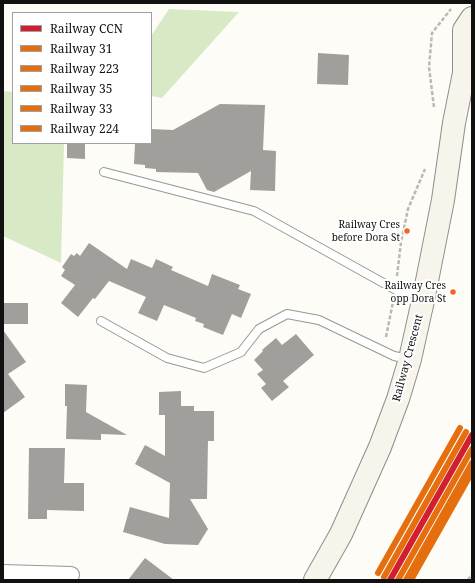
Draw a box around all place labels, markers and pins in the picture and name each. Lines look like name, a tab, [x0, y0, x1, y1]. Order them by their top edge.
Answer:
place label: Railway Cres before Dora St	[332, 219, 400, 242]
marker: Railway Cres before Dora St	[402, 226, 412, 236]
place label: Railway Cres opp Dora St	[385, 280, 446, 304]
marker: Railway Cres opp Dora St	[448, 287, 458, 297]

